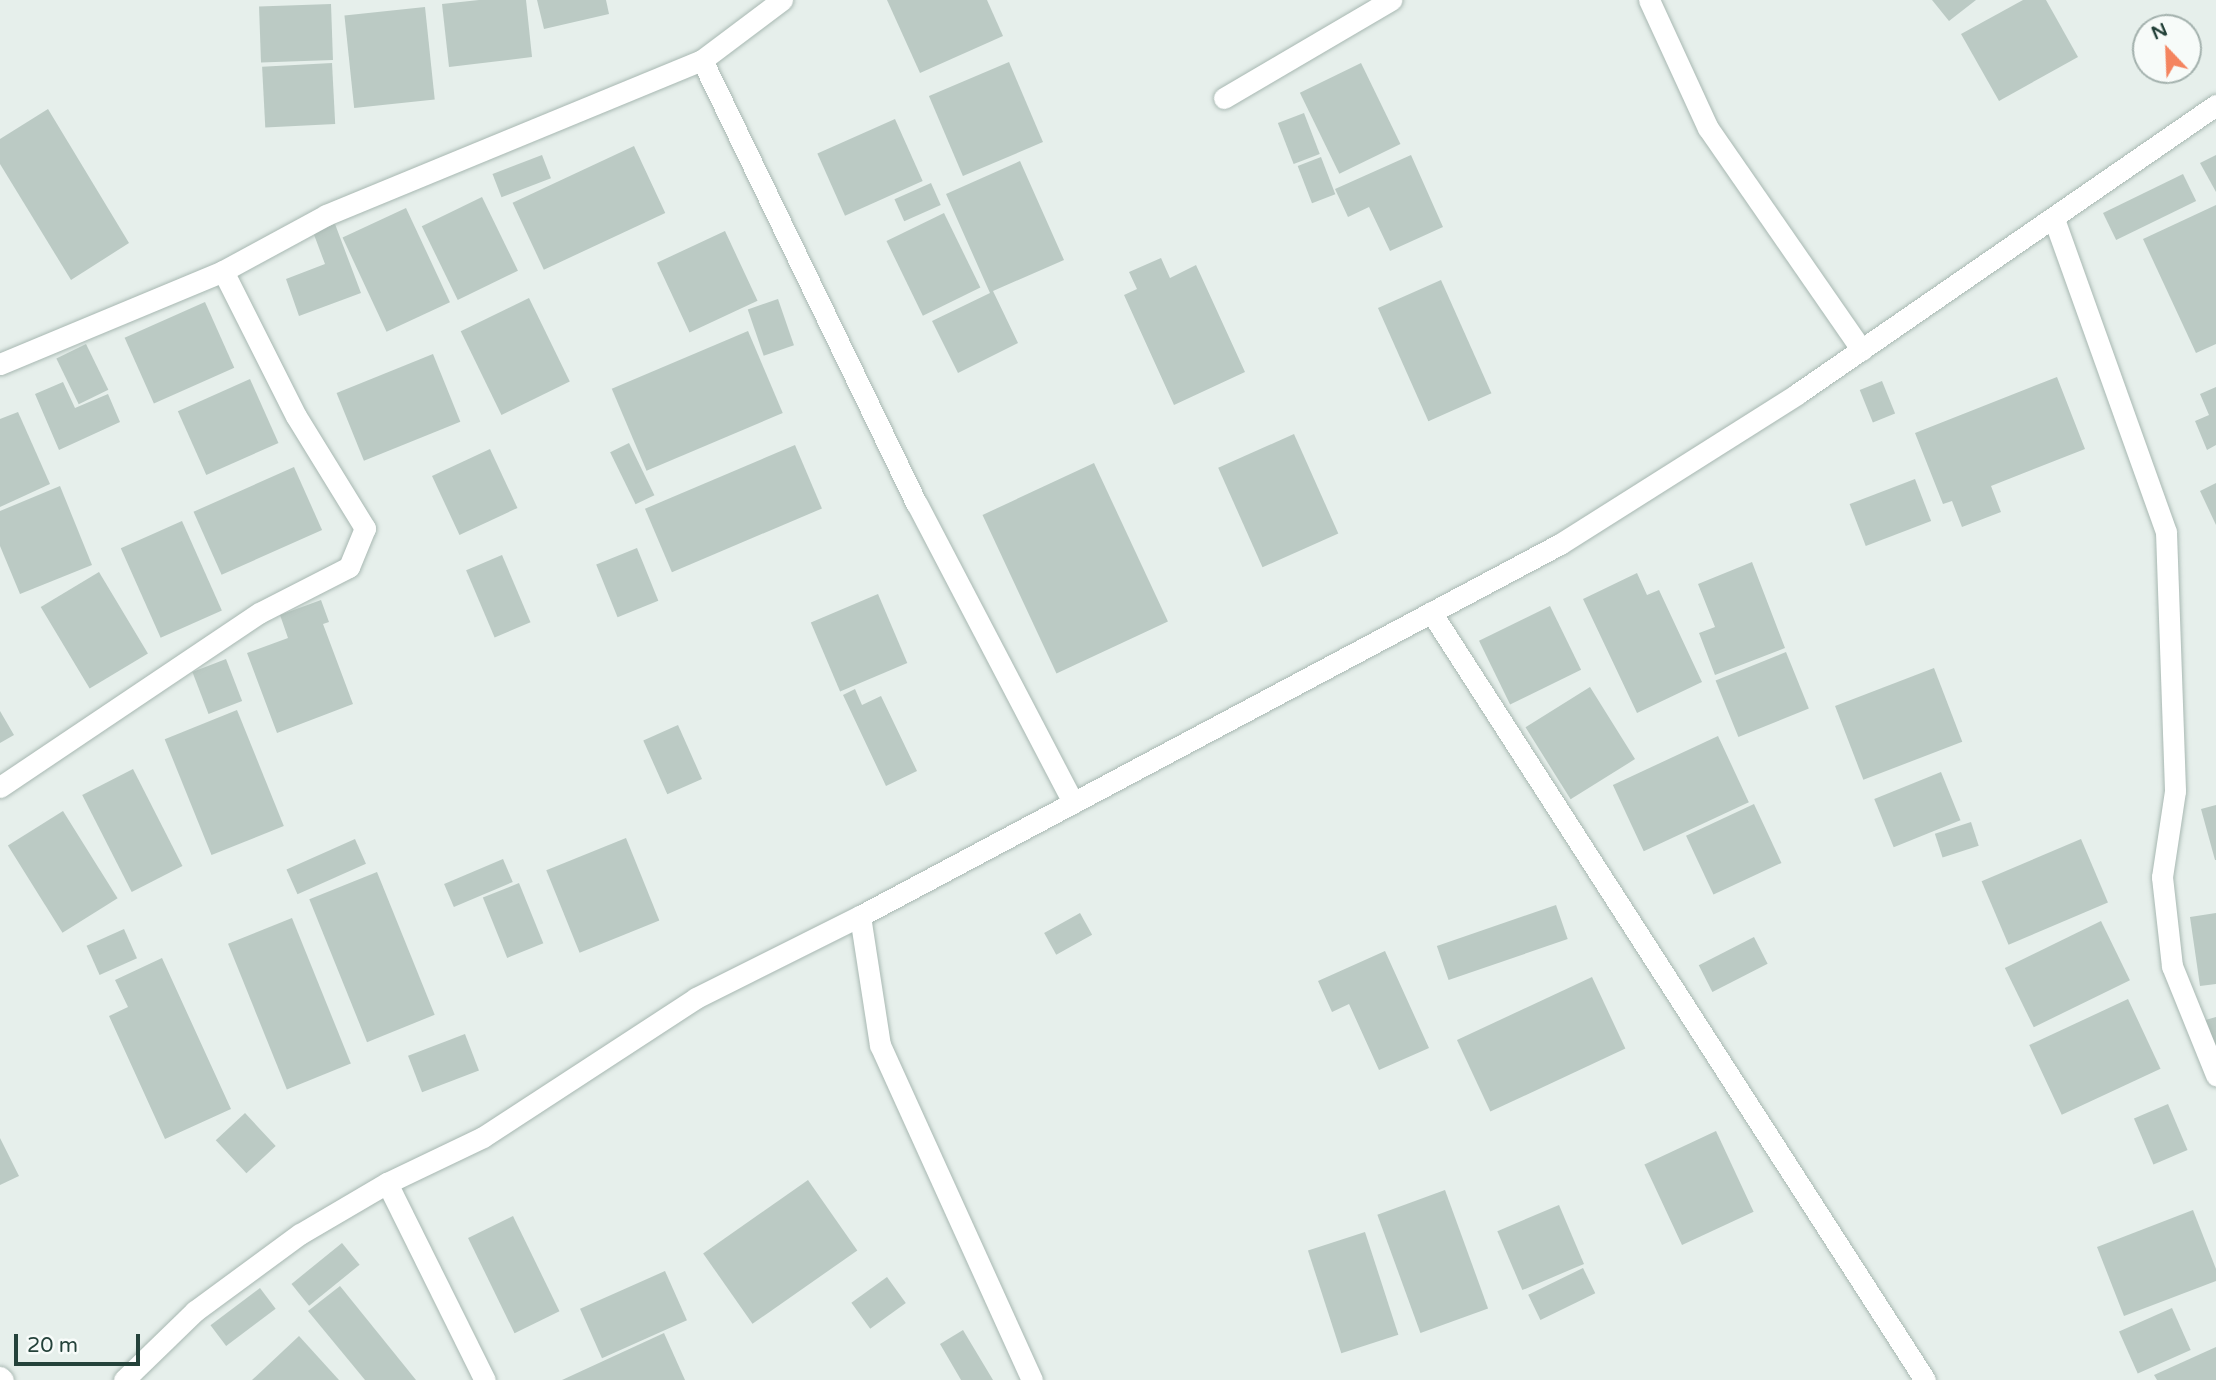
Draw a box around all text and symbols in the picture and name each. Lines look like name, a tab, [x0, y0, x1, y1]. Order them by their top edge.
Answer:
north arrow	[2132, 14, 2202, 84]
text: N	[2148, 18, 2171, 45]
scale bar	[18, 1320, 144, 1364]
text: 20 m	[27, 1333, 78, 1358]

